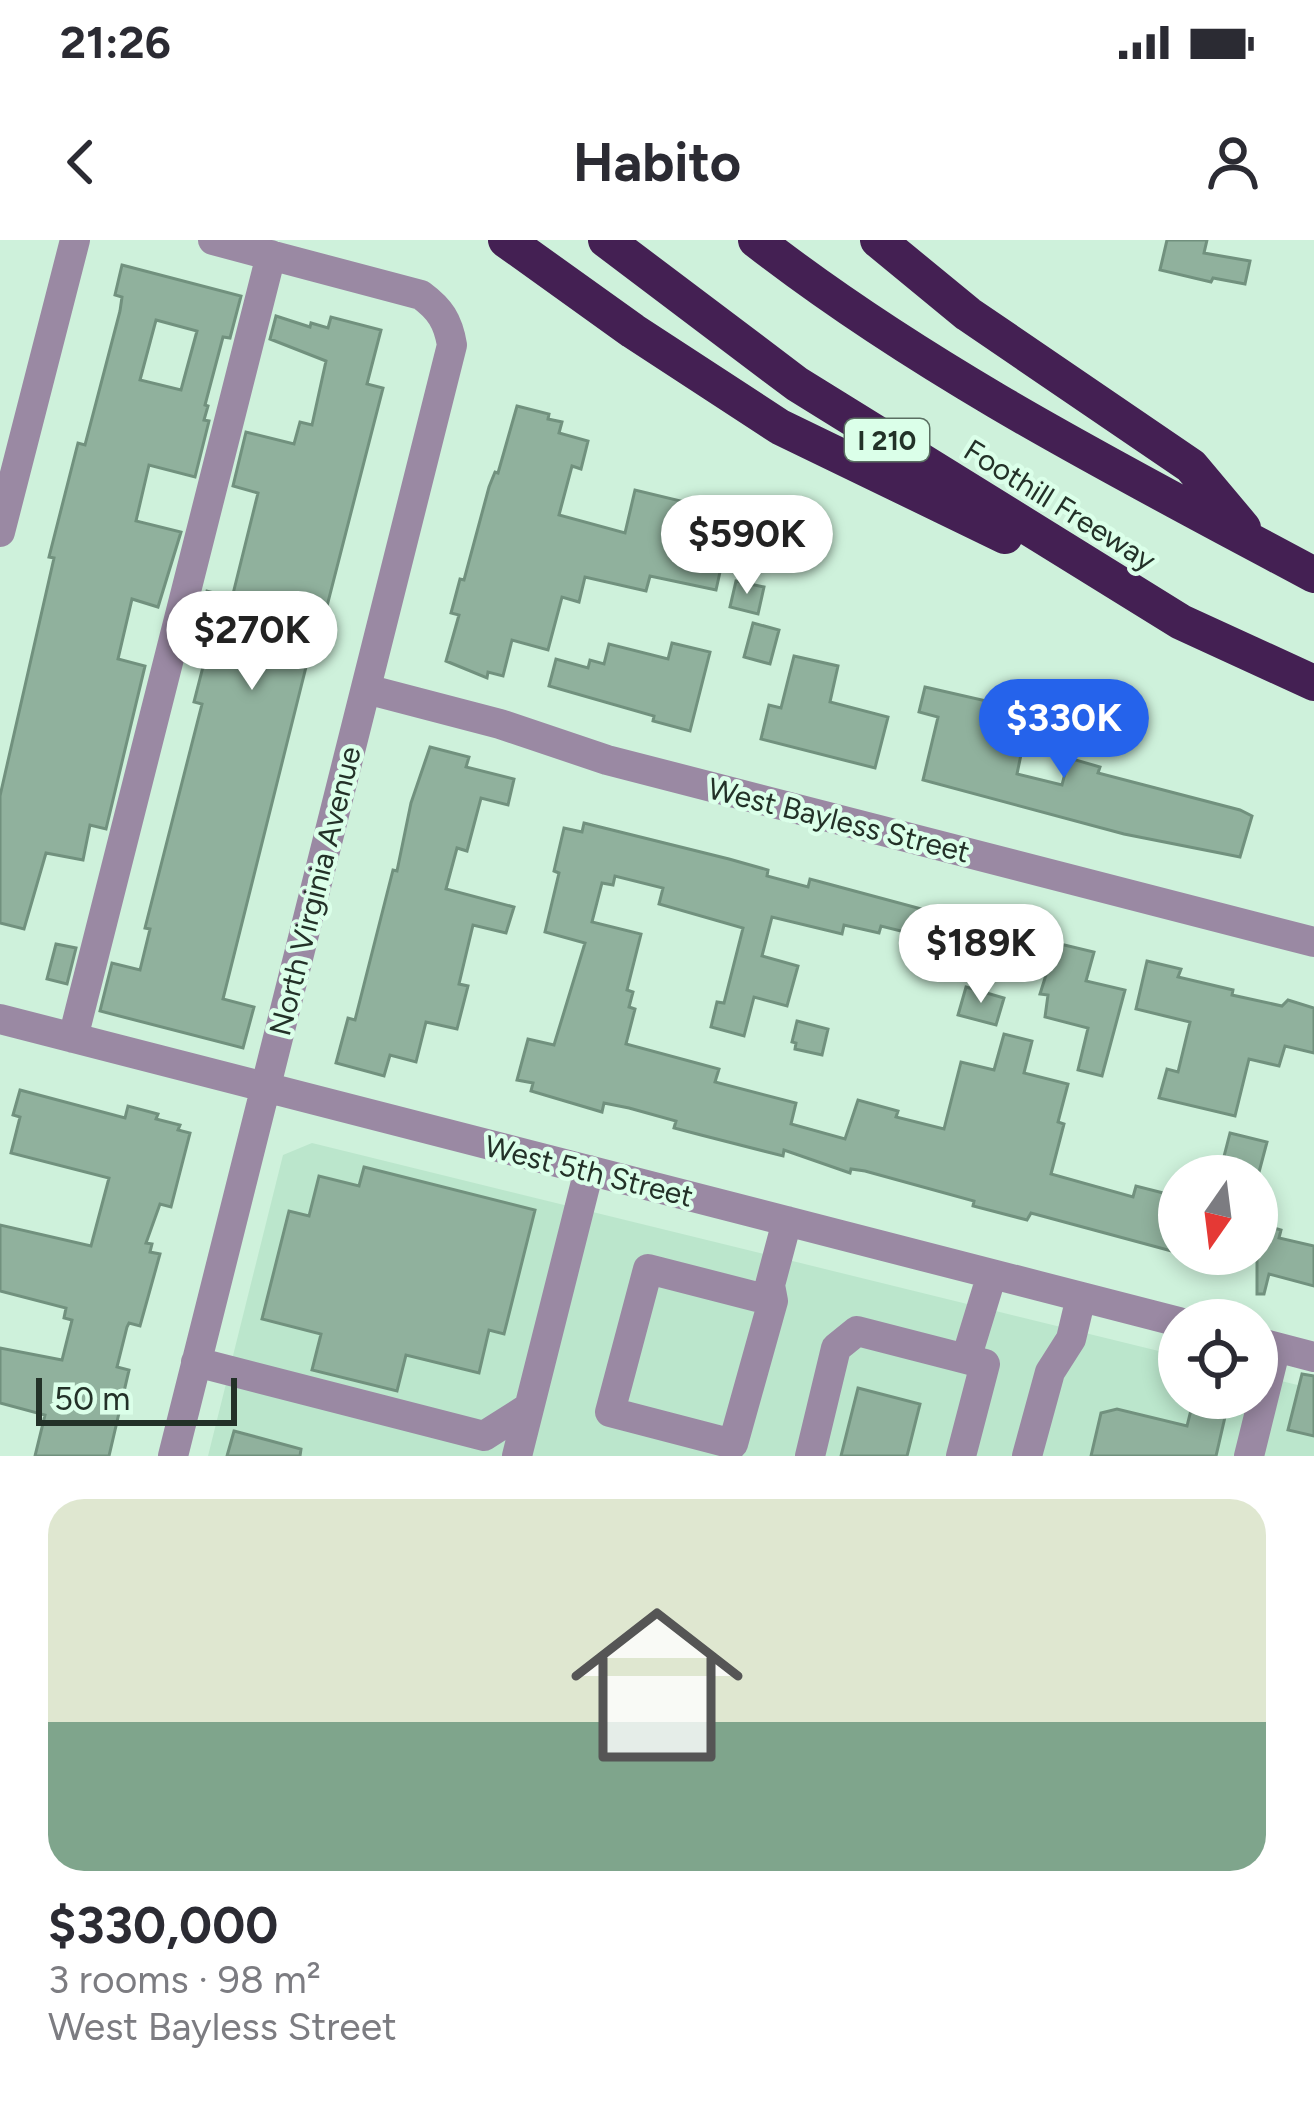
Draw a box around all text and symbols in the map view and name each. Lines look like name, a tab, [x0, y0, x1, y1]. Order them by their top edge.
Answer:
text: 21:26	[60, 15, 171, 69]
icon: back	[48, 129, 114, 195]
icon: person	[1200, 129, 1266, 195]
text: Habito	[573, 130, 741, 195]
road number: I 210	[845, 419, 929, 461]
street label: Foothill Freeway	[957, 431, 1163, 579]
pin: $590K	[663, 495, 831, 597]
text: $590K	[688, 510, 806, 557]
pin: $270K	[168, 591, 336, 693]
text: $270K	[193, 606, 311, 653]
pin: $330K	[980, 679, 1148, 781]
text: $330K	[1006, 694, 1122, 741]
street label: North Virginia Avenue	[261, 743, 369, 1039]
street label: West Bayless Street	[704, 770, 974, 870]
pin: $189K	[897, 904, 1065, 1006]
text: $189K	[926, 919, 1036, 966]
street label: West 5th Street	[481, 1127, 697, 1215]
north arrow	[1158, 1155, 1278, 1275]
map controls	[1158, 1155, 1278, 1419]
button: locate	[1158, 1299, 1278, 1419]
scale bar	[36, 1372, 237, 1425]
text: 50 m	[54, 1379, 130, 1418]
icon: home	[549, 1577, 765, 1793]
text: $330,000	[48, 1895, 278, 1956]
text: 3 rooms · 98 m²	[48, 1956, 321, 2003]
text: West Bayless Street	[48, 2003, 397, 2050]

